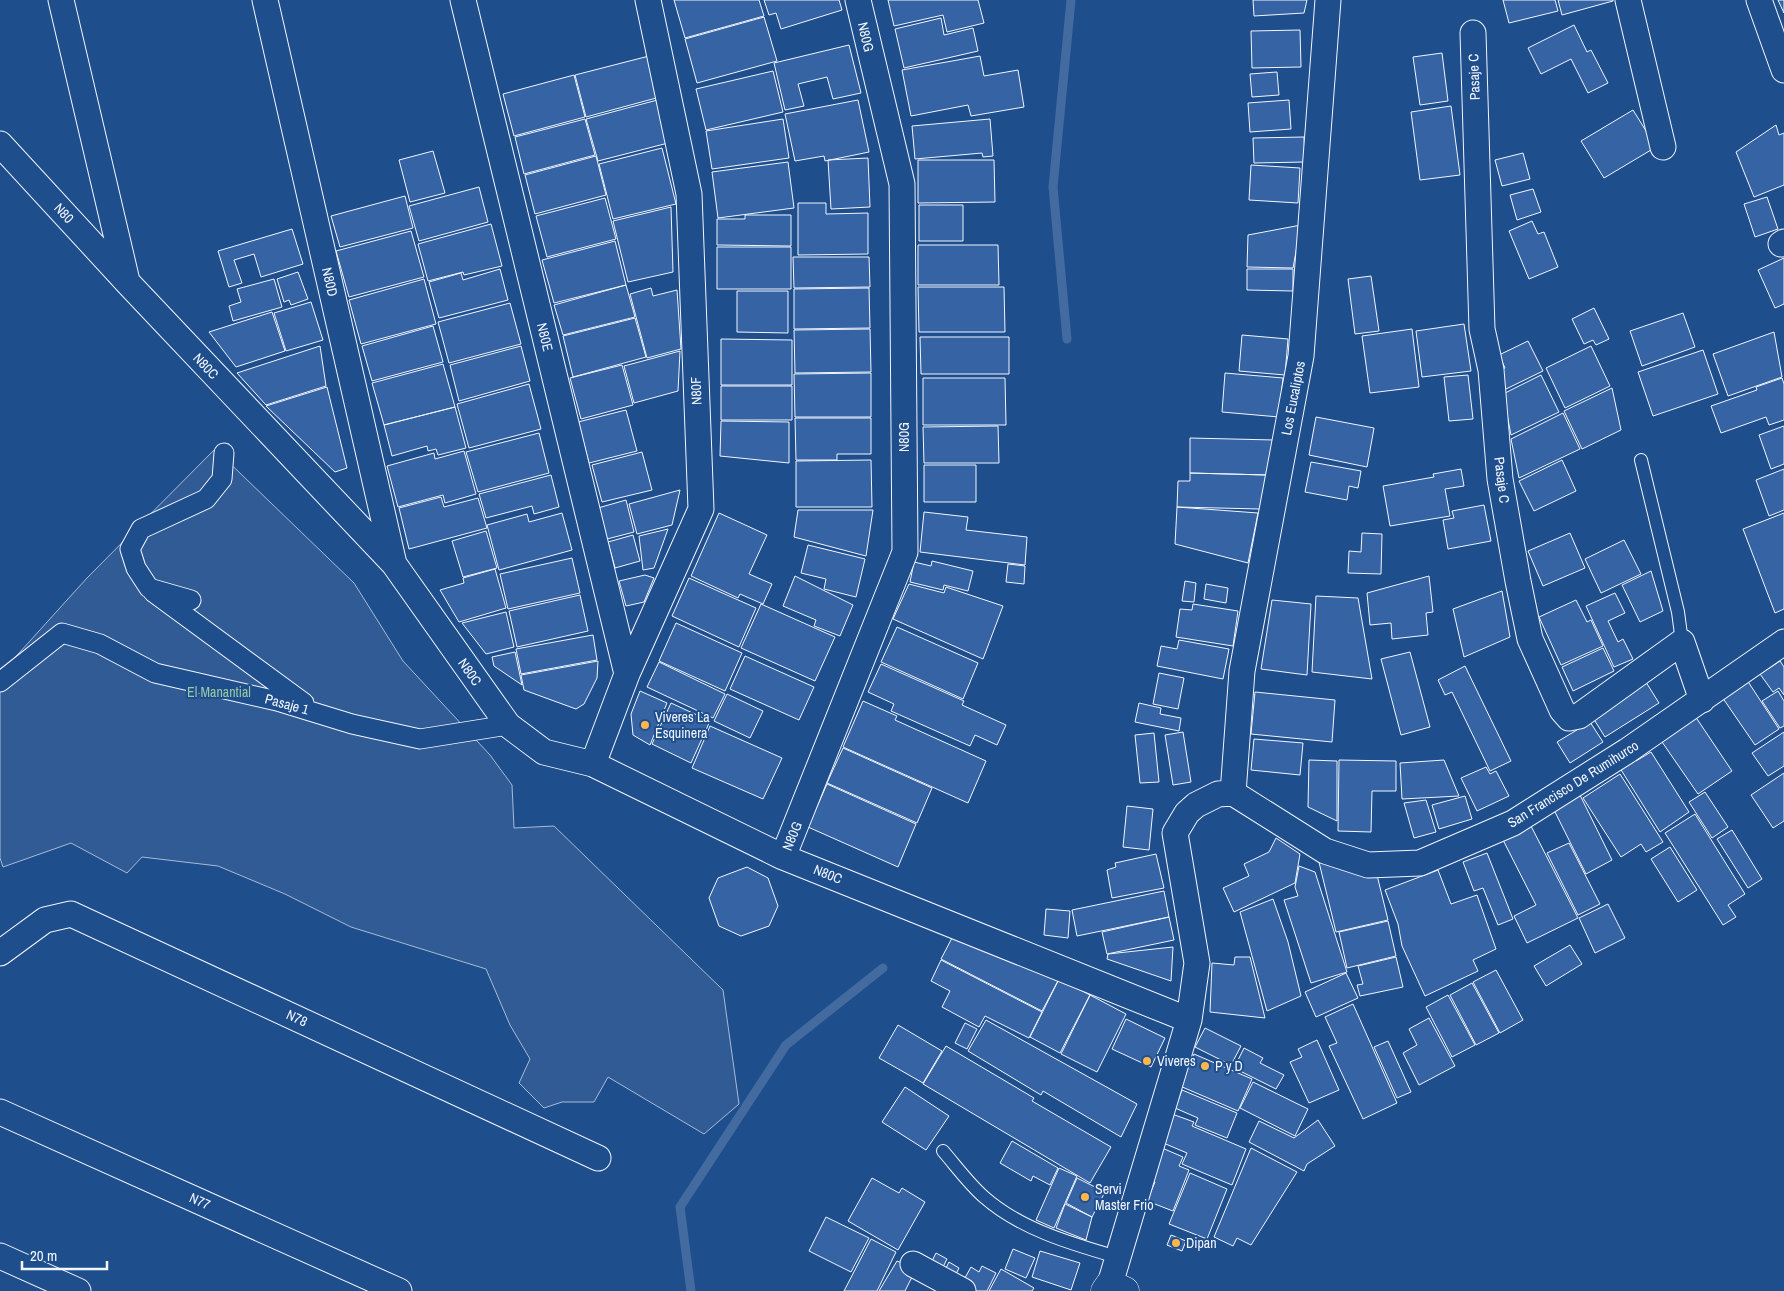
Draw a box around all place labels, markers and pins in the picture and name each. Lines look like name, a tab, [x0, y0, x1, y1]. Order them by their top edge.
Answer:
place label: Viveres La Esquinera	[655, 708, 710, 742]
marker: Viveres La Esquinera	[639, 719, 651, 731]
place label: Viveres	[1157, 1052, 1196, 1070]
marker: Viveres	[1141, 1055, 1153, 1067]
place label: P y D	[1215, 1057, 1243, 1075]
marker: P y D	[1199, 1060, 1211, 1072]
place label: Servi Master Frio	[1095, 1180, 1154, 1214]
marker: Servi Master Frio	[1079, 1191, 1091, 1203]
place label: Dipan	[1186, 1234, 1217, 1252]
marker: Dipan	[1170, 1237, 1182, 1249]

